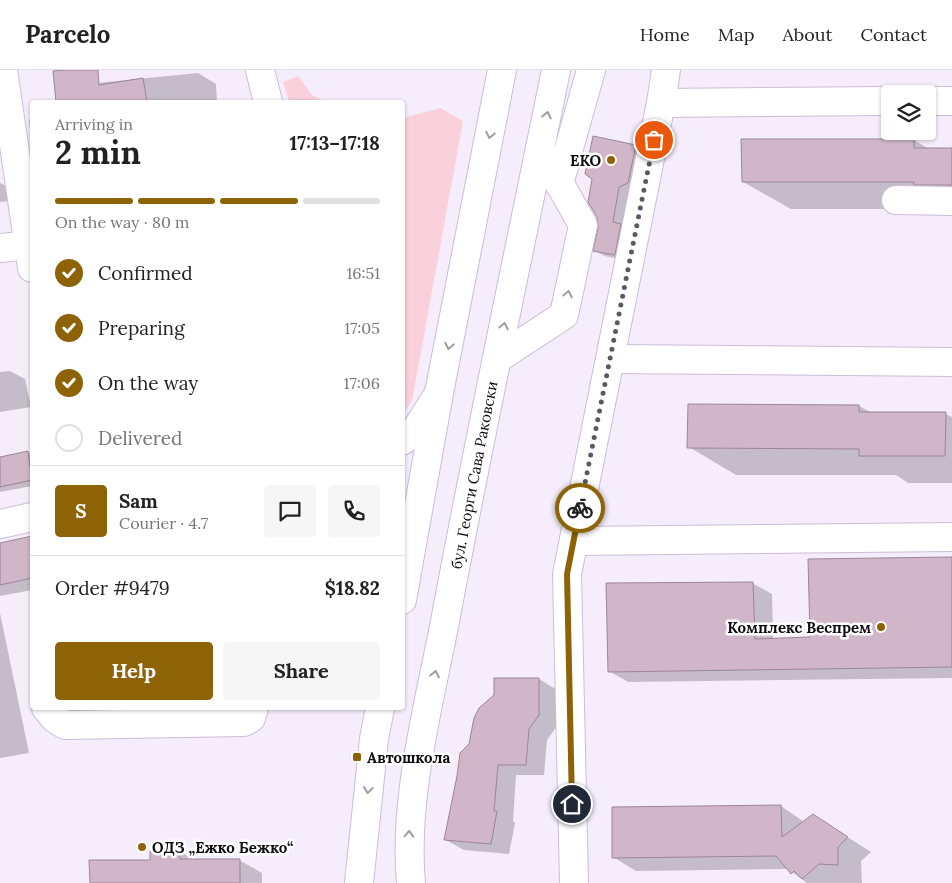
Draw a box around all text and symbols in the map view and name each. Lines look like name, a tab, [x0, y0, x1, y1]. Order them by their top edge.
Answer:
text: Parcelo	[25, 19, 110, 50]
text: Home	[640, 23, 690, 46]
text: Map	[718, 23, 754, 46]
text: About	[782, 23, 832, 46]
text: Contact	[860, 23, 927, 46]
map controls	[881, 85, 936, 140]
button: layers	[881, 85, 936, 140]
one-way arrow	[541, 111, 551, 120]
text: Arriving in	[55, 114, 133, 134]
pin	[633, 119, 675, 161]
icon: bag	[640, 126, 668, 154]
text: 17:13–17:18	[290, 131, 380, 155]
one-way arrow	[485, 131, 495, 139]
text: 2 min	[55, 132, 141, 173]
place label: EKO	[570, 151, 601, 170]
marker: EKO	[605, 154, 617, 166]
text: On the way · 80 m	[55, 212, 189, 232]
icon: check	[55, 259, 83, 287]
text: Confirmed	[98, 261, 193, 285]
text: 16:51	[346, 263, 380, 283]
one-way arrow	[562, 289, 573, 298]
icon: check	[55, 314, 83, 342]
text: Preparing	[98, 316, 185, 340]
text: 17:05	[344, 318, 380, 338]
one-way arrow	[498, 321, 508, 330]
one-way arrow	[444, 342, 454, 350]
icon: check	[55, 369, 83, 397]
text: On the way	[98, 371, 198, 395]
text: 17:06	[344, 373, 380, 393]
street label: бул. Георги Сава Раковски	[446, 379, 502, 571]
text: Delivered	[98, 426, 182, 450]
courier	[555, 483, 605, 533]
button: chat	[264, 485, 316, 537]
button: phone	[328, 485, 380, 537]
text: Sam	[119, 489, 158, 513]
icon: bike	[566, 494, 594, 522]
text: S	[75, 499, 87, 523]
text: Courier · 4.7	[119, 513, 208, 533]
text: Order #9479	[55, 576, 170, 600]
text: $18.82	[325, 576, 380, 600]
place label: Комплекс Веспрем	[727, 618, 871, 637]
marker: Комплекс Веспрем	[875, 621, 887, 633]
button: Help	[55, 642, 213, 700]
button: Share	[223, 642, 380, 700]
one-way arrow	[430, 670, 440, 679]
place label: Автошкола	[367, 748, 451, 767]
marker: Автошкола	[351, 751, 363, 763]
pin	[551, 783, 593, 825]
one-way arrow	[363, 787, 374, 795]
icon: home	[558, 790, 586, 818]
one-way arrow	[404, 830, 414, 838]
place label: ОДЗ „Ежко Бежко“	[152, 838, 293, 857]
marker: ОДЗ „Ежко Бежко“	[136, 841, 148, 853]

